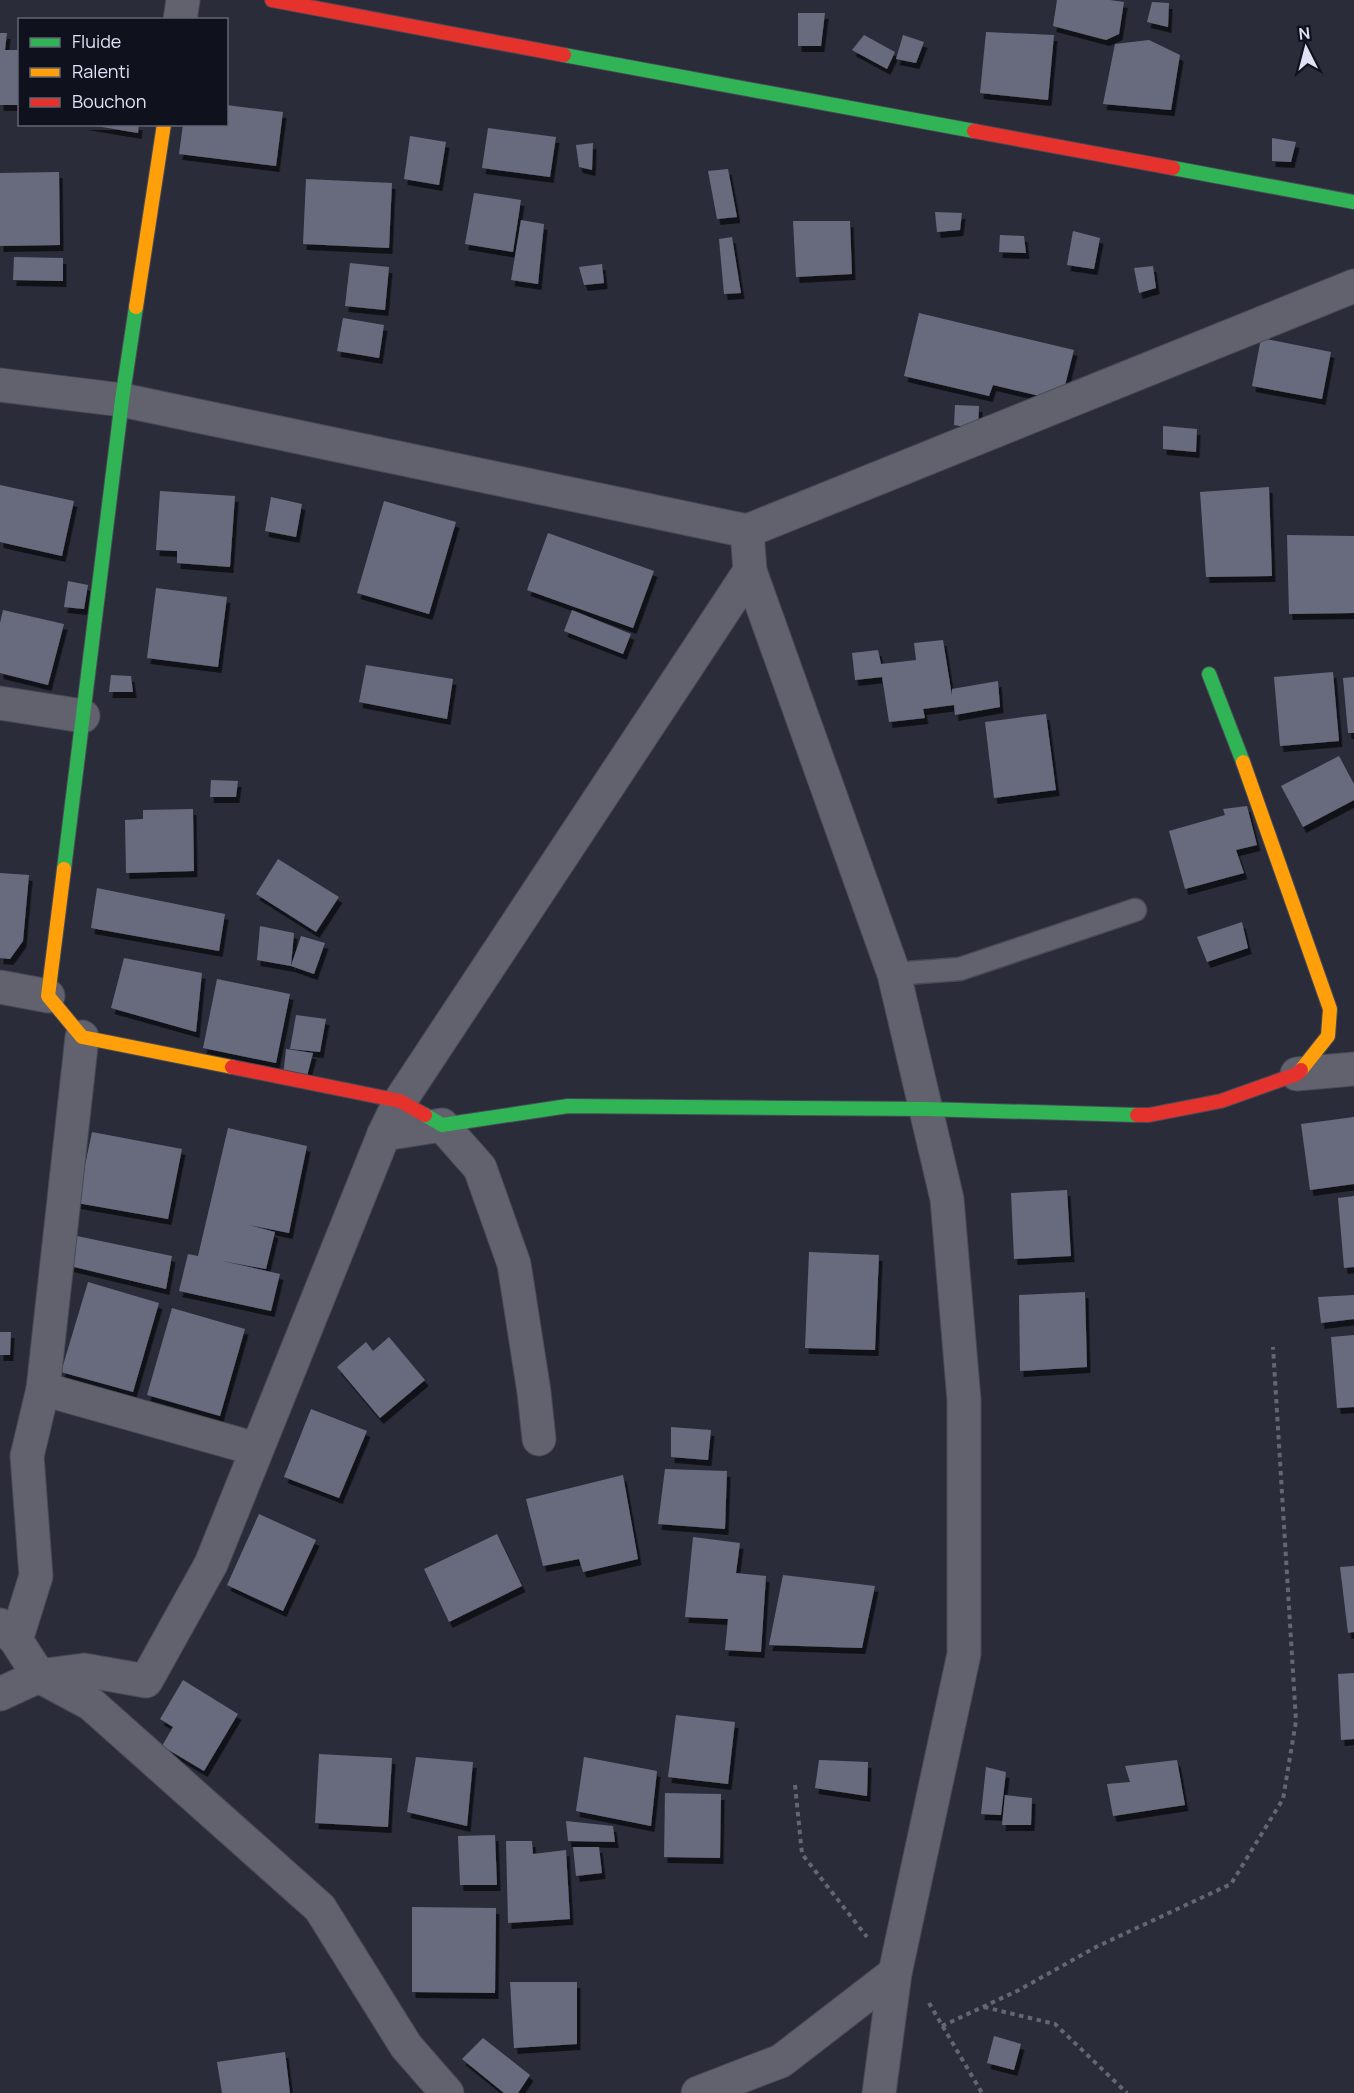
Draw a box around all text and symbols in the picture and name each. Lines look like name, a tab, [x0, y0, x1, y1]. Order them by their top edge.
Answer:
legend	[18, 18, 228, 126]
north arrow	[1276, 18, 1336, 78]
text: N	[1298, 22, 1311, 45]
text: Fluide	[72, 29, 121, 53]
text: Ralenti	[72, 59, 130, 83]
text: Bouchon	[72, 89, 146, 113]

